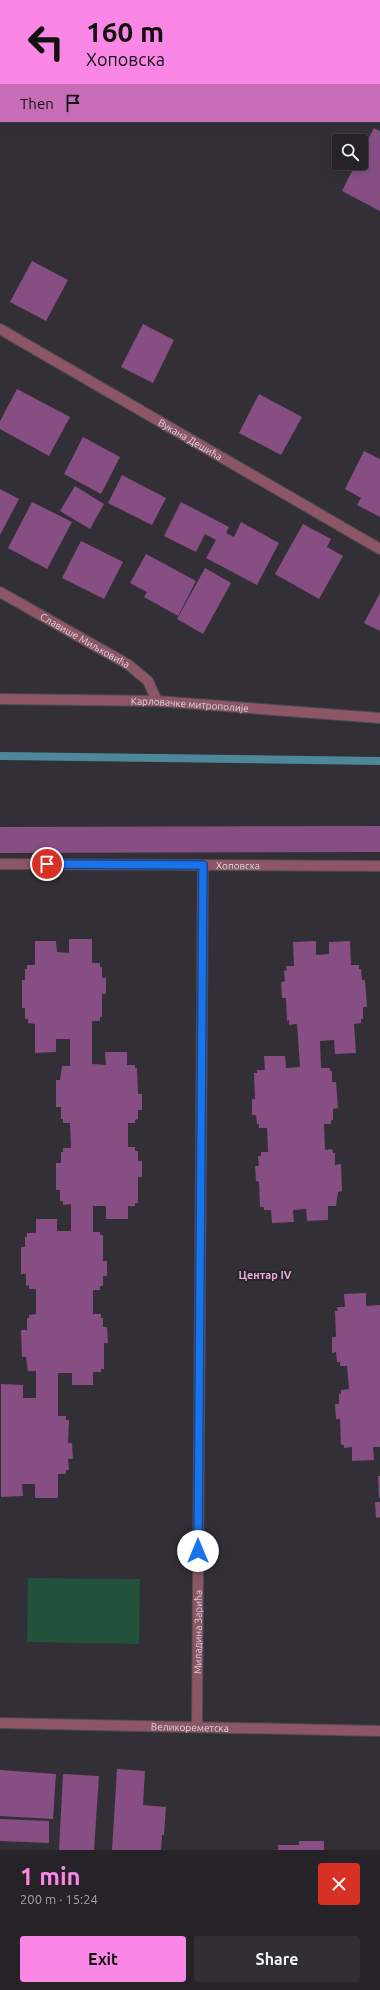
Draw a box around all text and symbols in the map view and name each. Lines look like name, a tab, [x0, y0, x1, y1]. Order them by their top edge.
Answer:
icon: left	[20, 16, 72, 68]
text: 160 m	[86, 16, 164, 47]
text: Хоповска	[86, 49, 165, 69]
icon: arrive	[62, 92, 84, 114]
text: Then	[20, 95, 54, 112]
map controls	[332, 134, 368, 170]
button: search	[332, 134, 368, 170]
street label: Вукана Дешића	[156, 417, 224, 463]
street label: Славише Миљковића	[38, 611, 132, 670]
street label: Карловачке митрополије	[131, 696, 249, 714]
pin	[30, 847, 64, 881]
icon: arrive	[36, 853, 58, 875]
street label: Хоповска	[216, 860, 260, 871]
district label: Центар IV	[238, 1269, 292, 1281]
position arrow	[177, 1530, 219, 1572]
street label: Миладина Зарића	[192, 1590, 204, 1674]
street label: Великореметска	[151, 1721, 229, 1734]
text: 1 min	[20, 1863, 81, 1890]
button: close	[318, 1863, 360, 1905]
text: 200 m · 15:24	[20, 1892, 98, 1906]
button: Exit	[20, 1936, 186, 1982]
button: Share	[194, 1936, 360, 1982]

